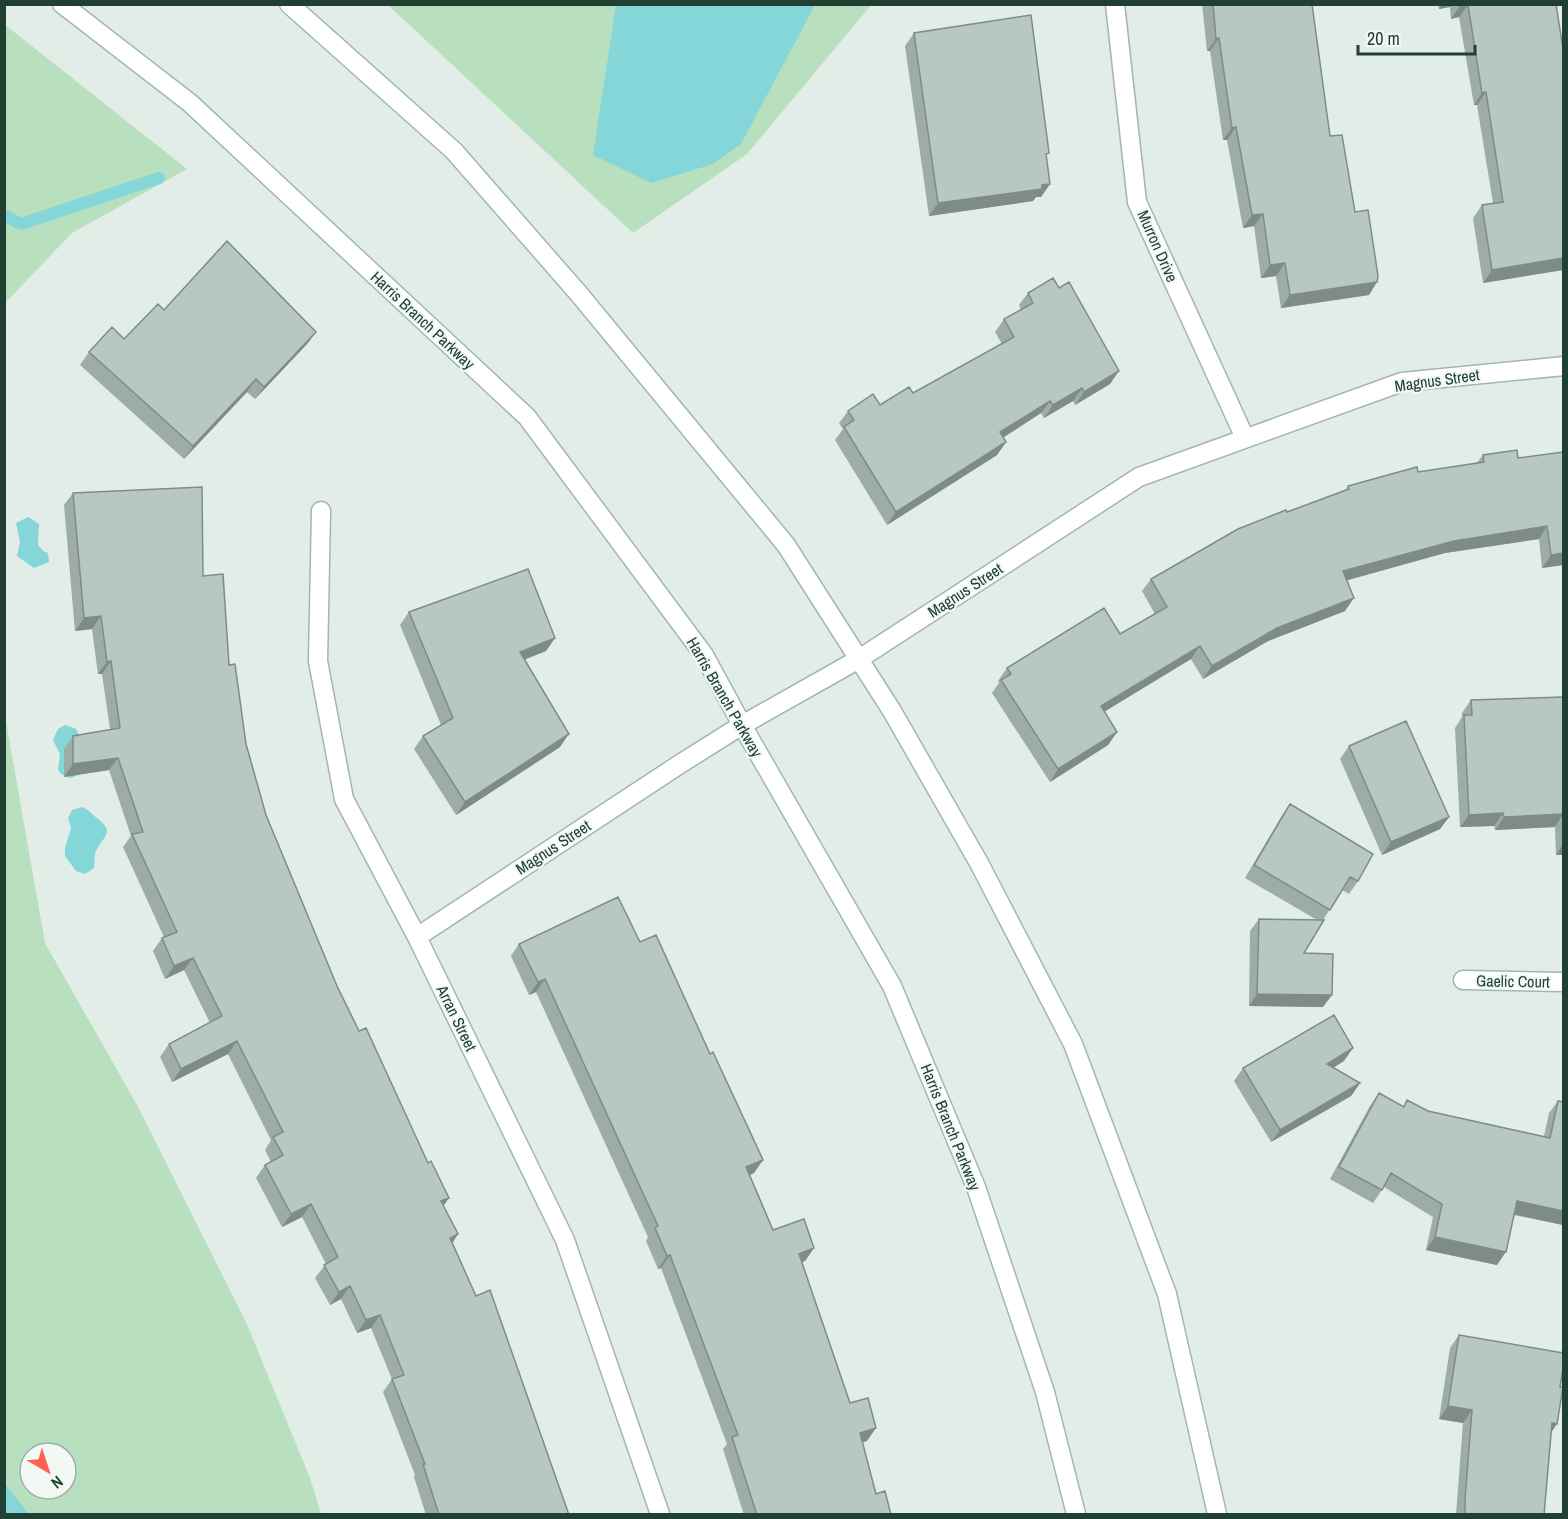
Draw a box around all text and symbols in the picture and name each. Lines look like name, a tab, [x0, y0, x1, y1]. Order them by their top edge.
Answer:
scale bar	[1358, 18, 1475, 56]
text: 20 m	[1367, 26, 1400, 51]
street label: Murron Drive	[1132, 207, 1184, 285]
street label: Harris Branch Parkway	[366, 266, 480, 374]
street label: Magnus Street	[1393, 363, 1481, 397]
street label: Magnus Street	[923, 557, 1007, 622]
street label: Harris Branch Parkway	[682, 633, 768, 761]
street label: Magnus Street	[511, 814, 595, 879]
street label: Gaelic Court	[1476, 969, 1550, 993]
street label: Arran Street	[431, 980, 483, 1055]
street label: Harris Branch Parkway	[916, 1060, 987, 1194]
north arrow	[18, 1441, 78, 1501]
text: N	[47, 1471, 68, 1494]

